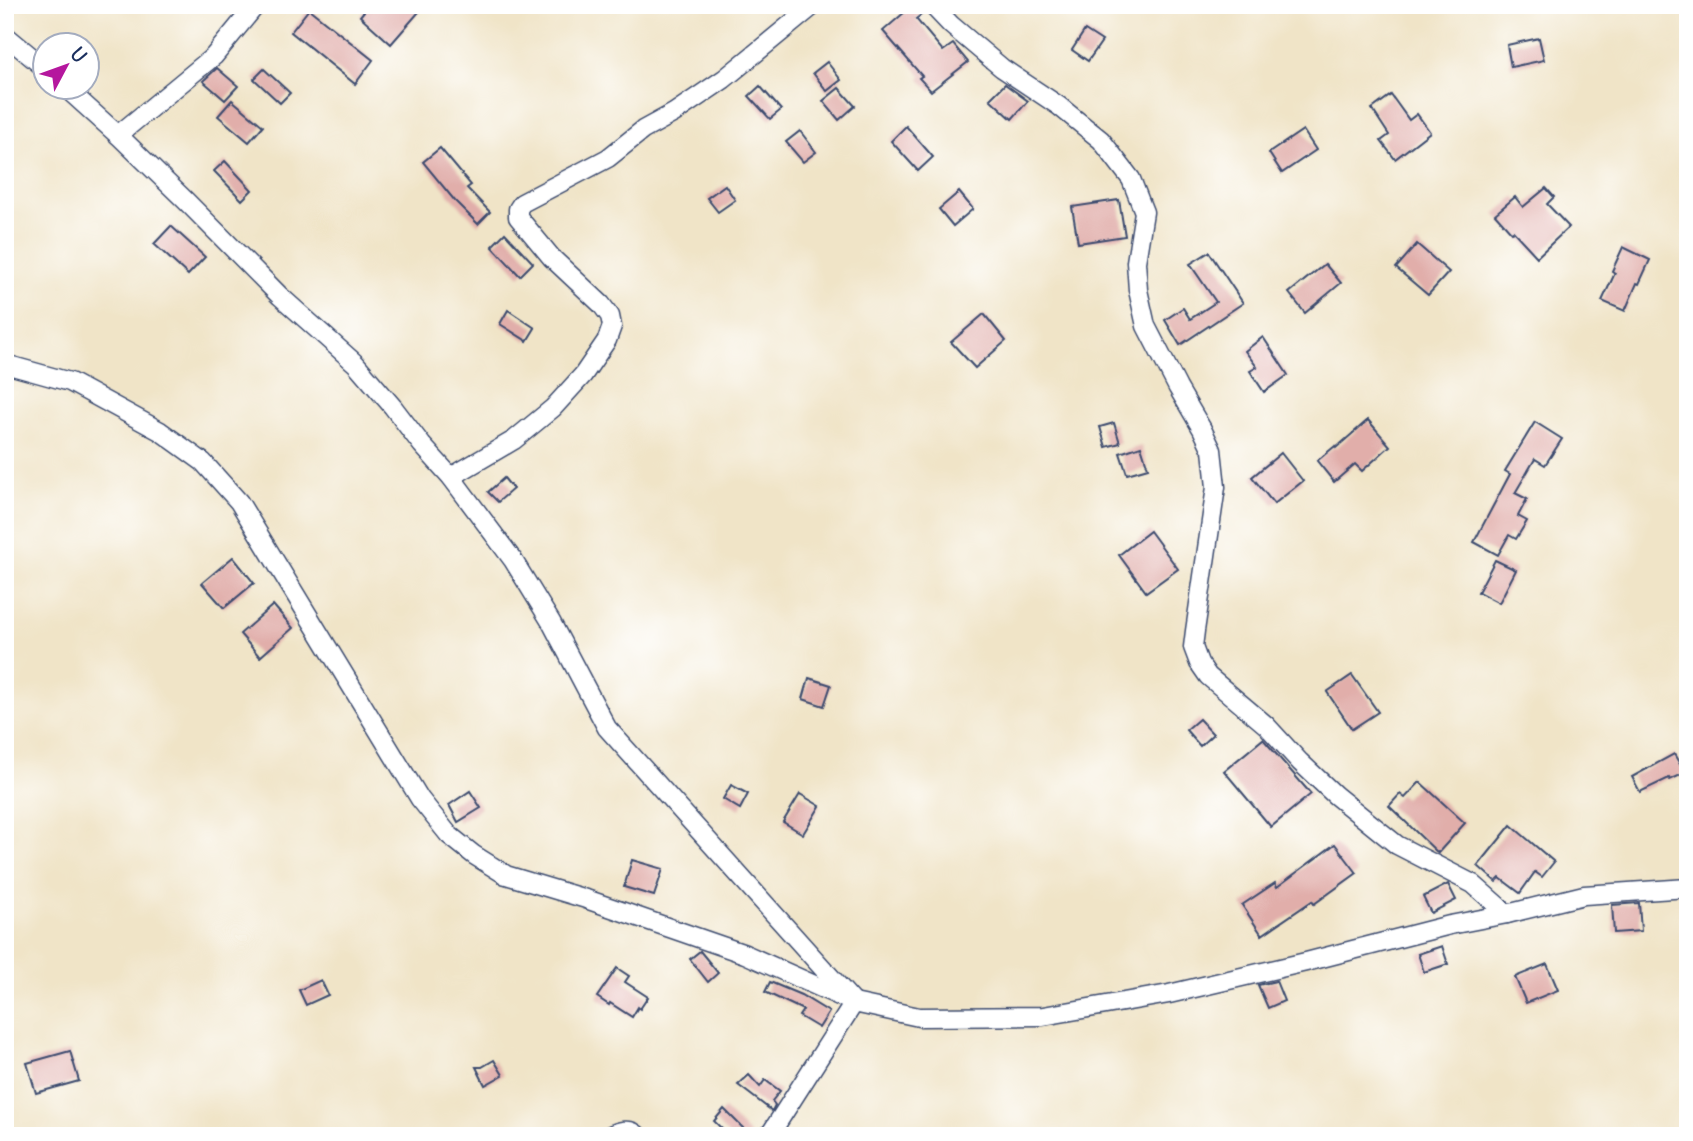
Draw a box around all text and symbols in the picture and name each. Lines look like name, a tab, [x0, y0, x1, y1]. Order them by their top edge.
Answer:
north arrow	[32, 32, 102, 102]
text: U	[66, 42, 92, 68]

